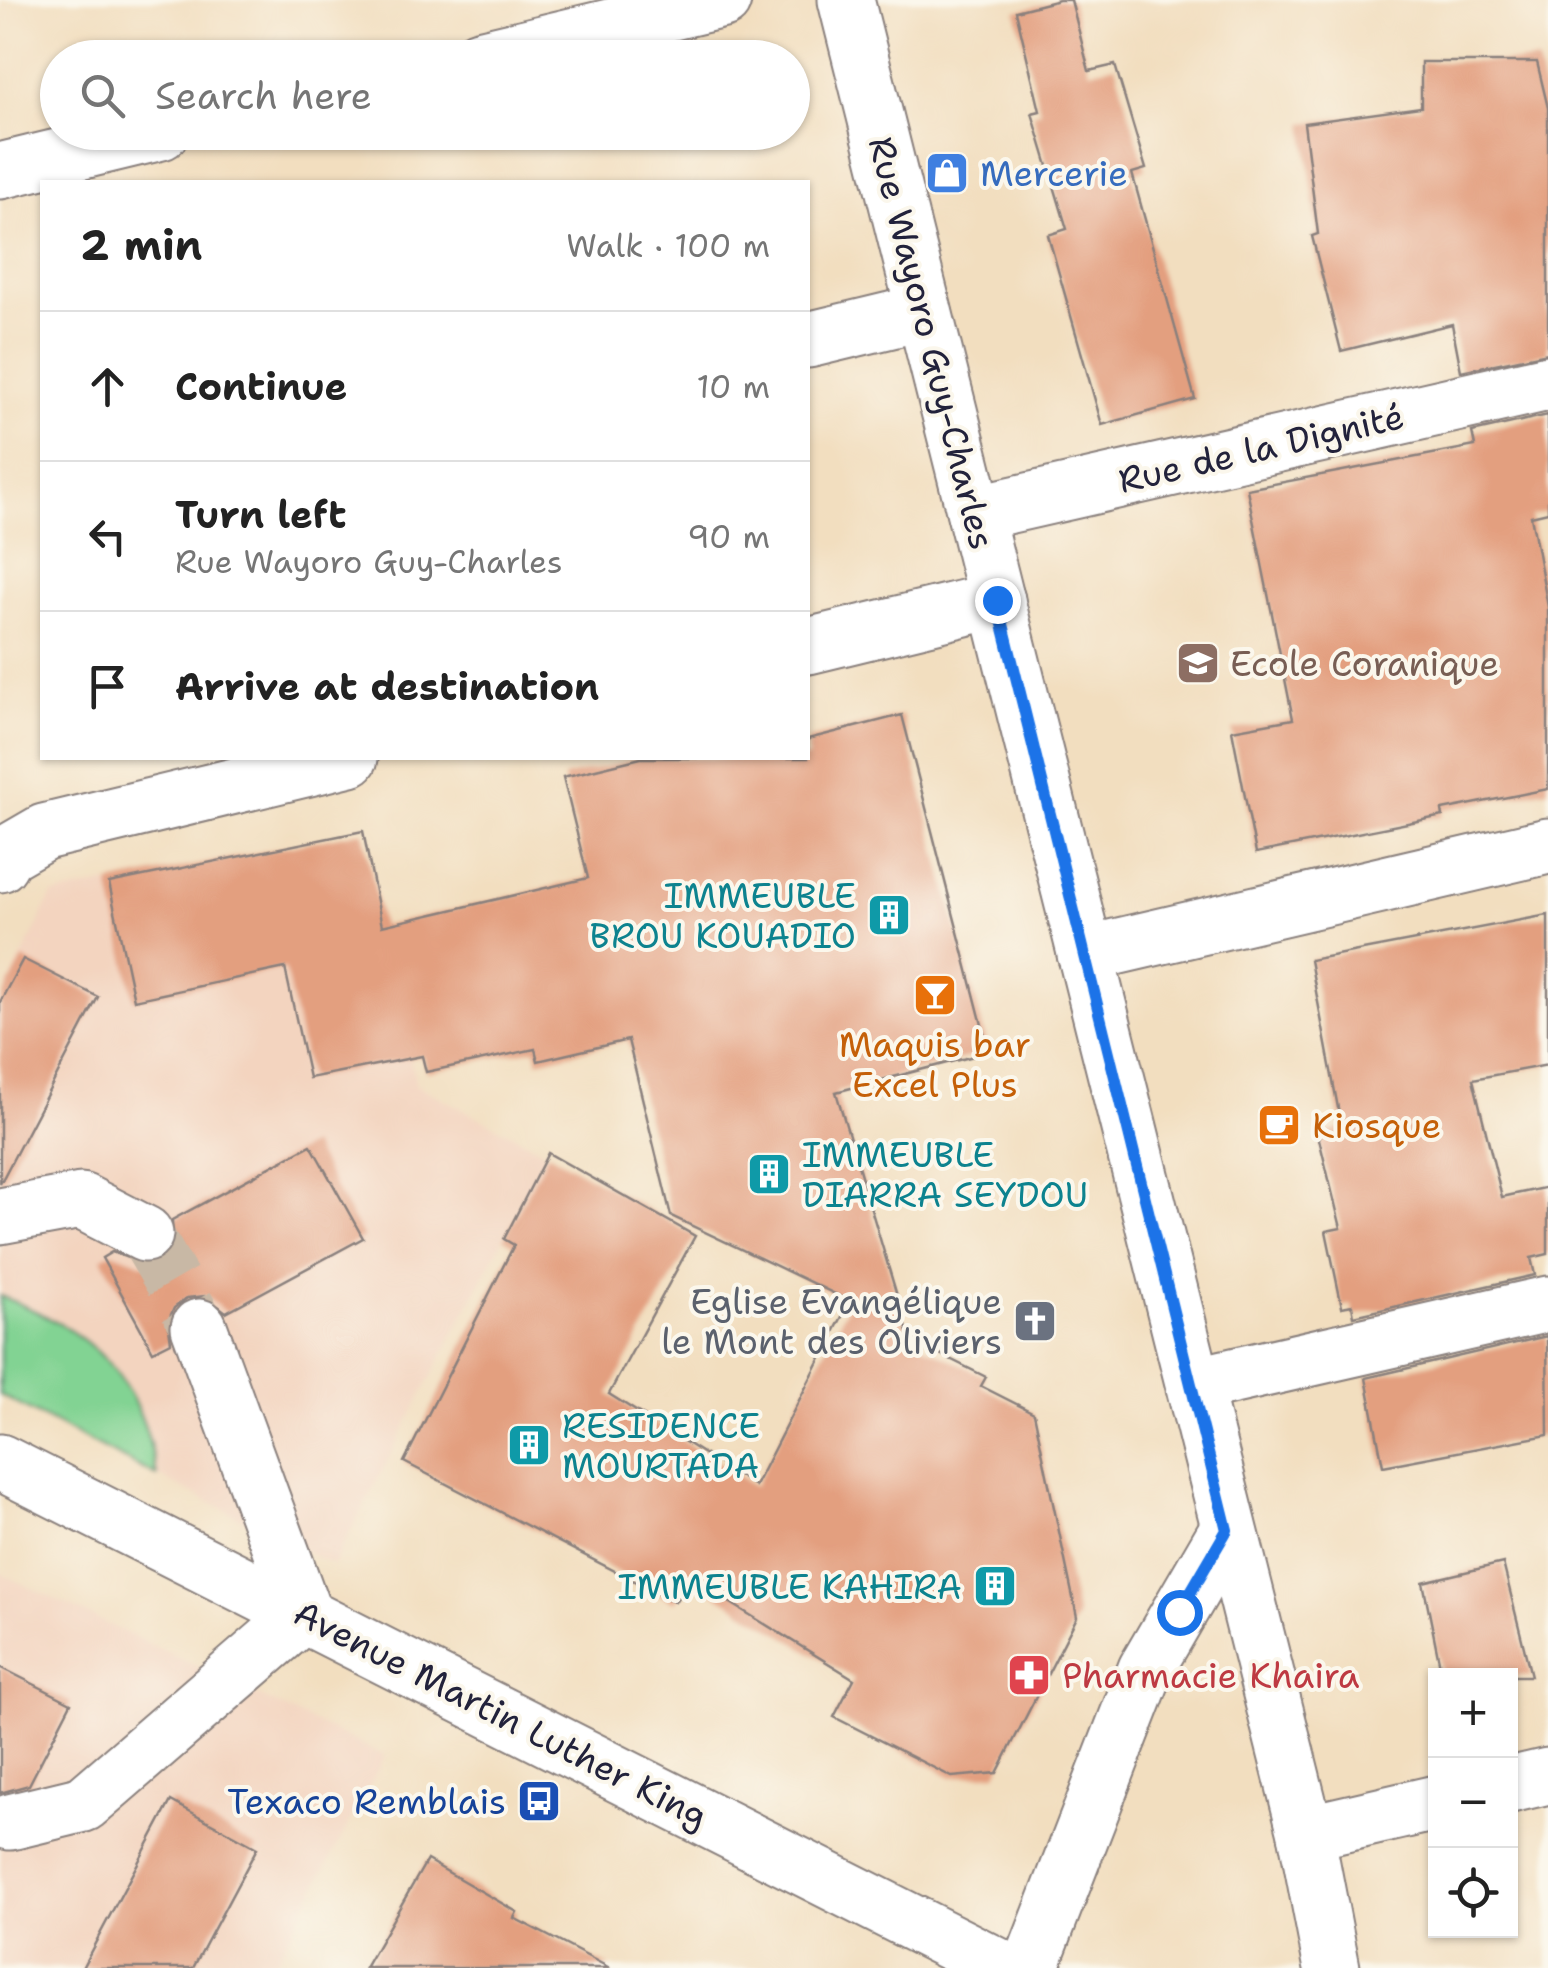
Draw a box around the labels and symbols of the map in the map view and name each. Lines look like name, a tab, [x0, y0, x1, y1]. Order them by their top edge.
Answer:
street label: Rue Wayoro Guy-Charles	[858, 132, 1006, 554]
shop icon: Mercerie	[924, 150, 970, 196]
place label: Mercerie	[980, 150, 1128, 197]
street label: Rue de la Dignité	[1114, 392, 1408, 504]
route end	[975, 578, 1021, 624]
school or university icon: Ecole Coranique	[1175, 640, 1221, 686]
place label: Ecole Coranique	[1230, 640, 1499, 687]
place label: IMMEUBLE BROU KOUADIO	[589, 872, 856, 959]
building icon: IMMEUBLE BROU KOUADIO	[866, 892, 912, 938]
bar icon: Maquis bar Excel Plus	[912, 972, 958, 1018]
place label: Maquis bar Excel Plus	[839, 1021, 1031, 1108]
cafe icon: Kiosque	[1256, 1102, 1302, 1148]
place label: Kiosque	[1312, 1102, 1441, 1149]
place label: IMMEUBLE DIARRA SEYDOU	[802, 1131, 1088, 1218]
building icon: IMMEUBLE DIARRA SEYDOU	[746, 1151, 792, 1197]
place label: Eglise Evangélique le Mont des Oliviers	[662, 1278, 1002, 1365]
church icon: Eglise Evangélique le Mont des Oliviers	[1012, 1298, 1058, 1344]
place label: RESIDENCE MOURTADA	[562, 1402, 760, 1489]
building icon: RESIDENCE MOURTADA	[506, 1422, 552, 1468]
place label: IMMEUBLE KAHIRA	[617, 1563, 962, 1610]
building icon: IMMEUBLE KAHIRA	[972, 1563, 1018, 1609]
street label: Avenue Martin Luther King	[286, 1589, 716, 1839]
route start	[1157, 1590, 1203, 1636]
pharmacy icon: Pharmacie Khaira	[1006, 1652, 1052, 1698]
place label: Pharmacie Khaira	[1062, 1652, 1360, 1699]
place label: Texaco Remblais	[227, 1778, 506, 1825]
bus stop icon: Texaco Remblais	[516, 1778, 562, 1824]

